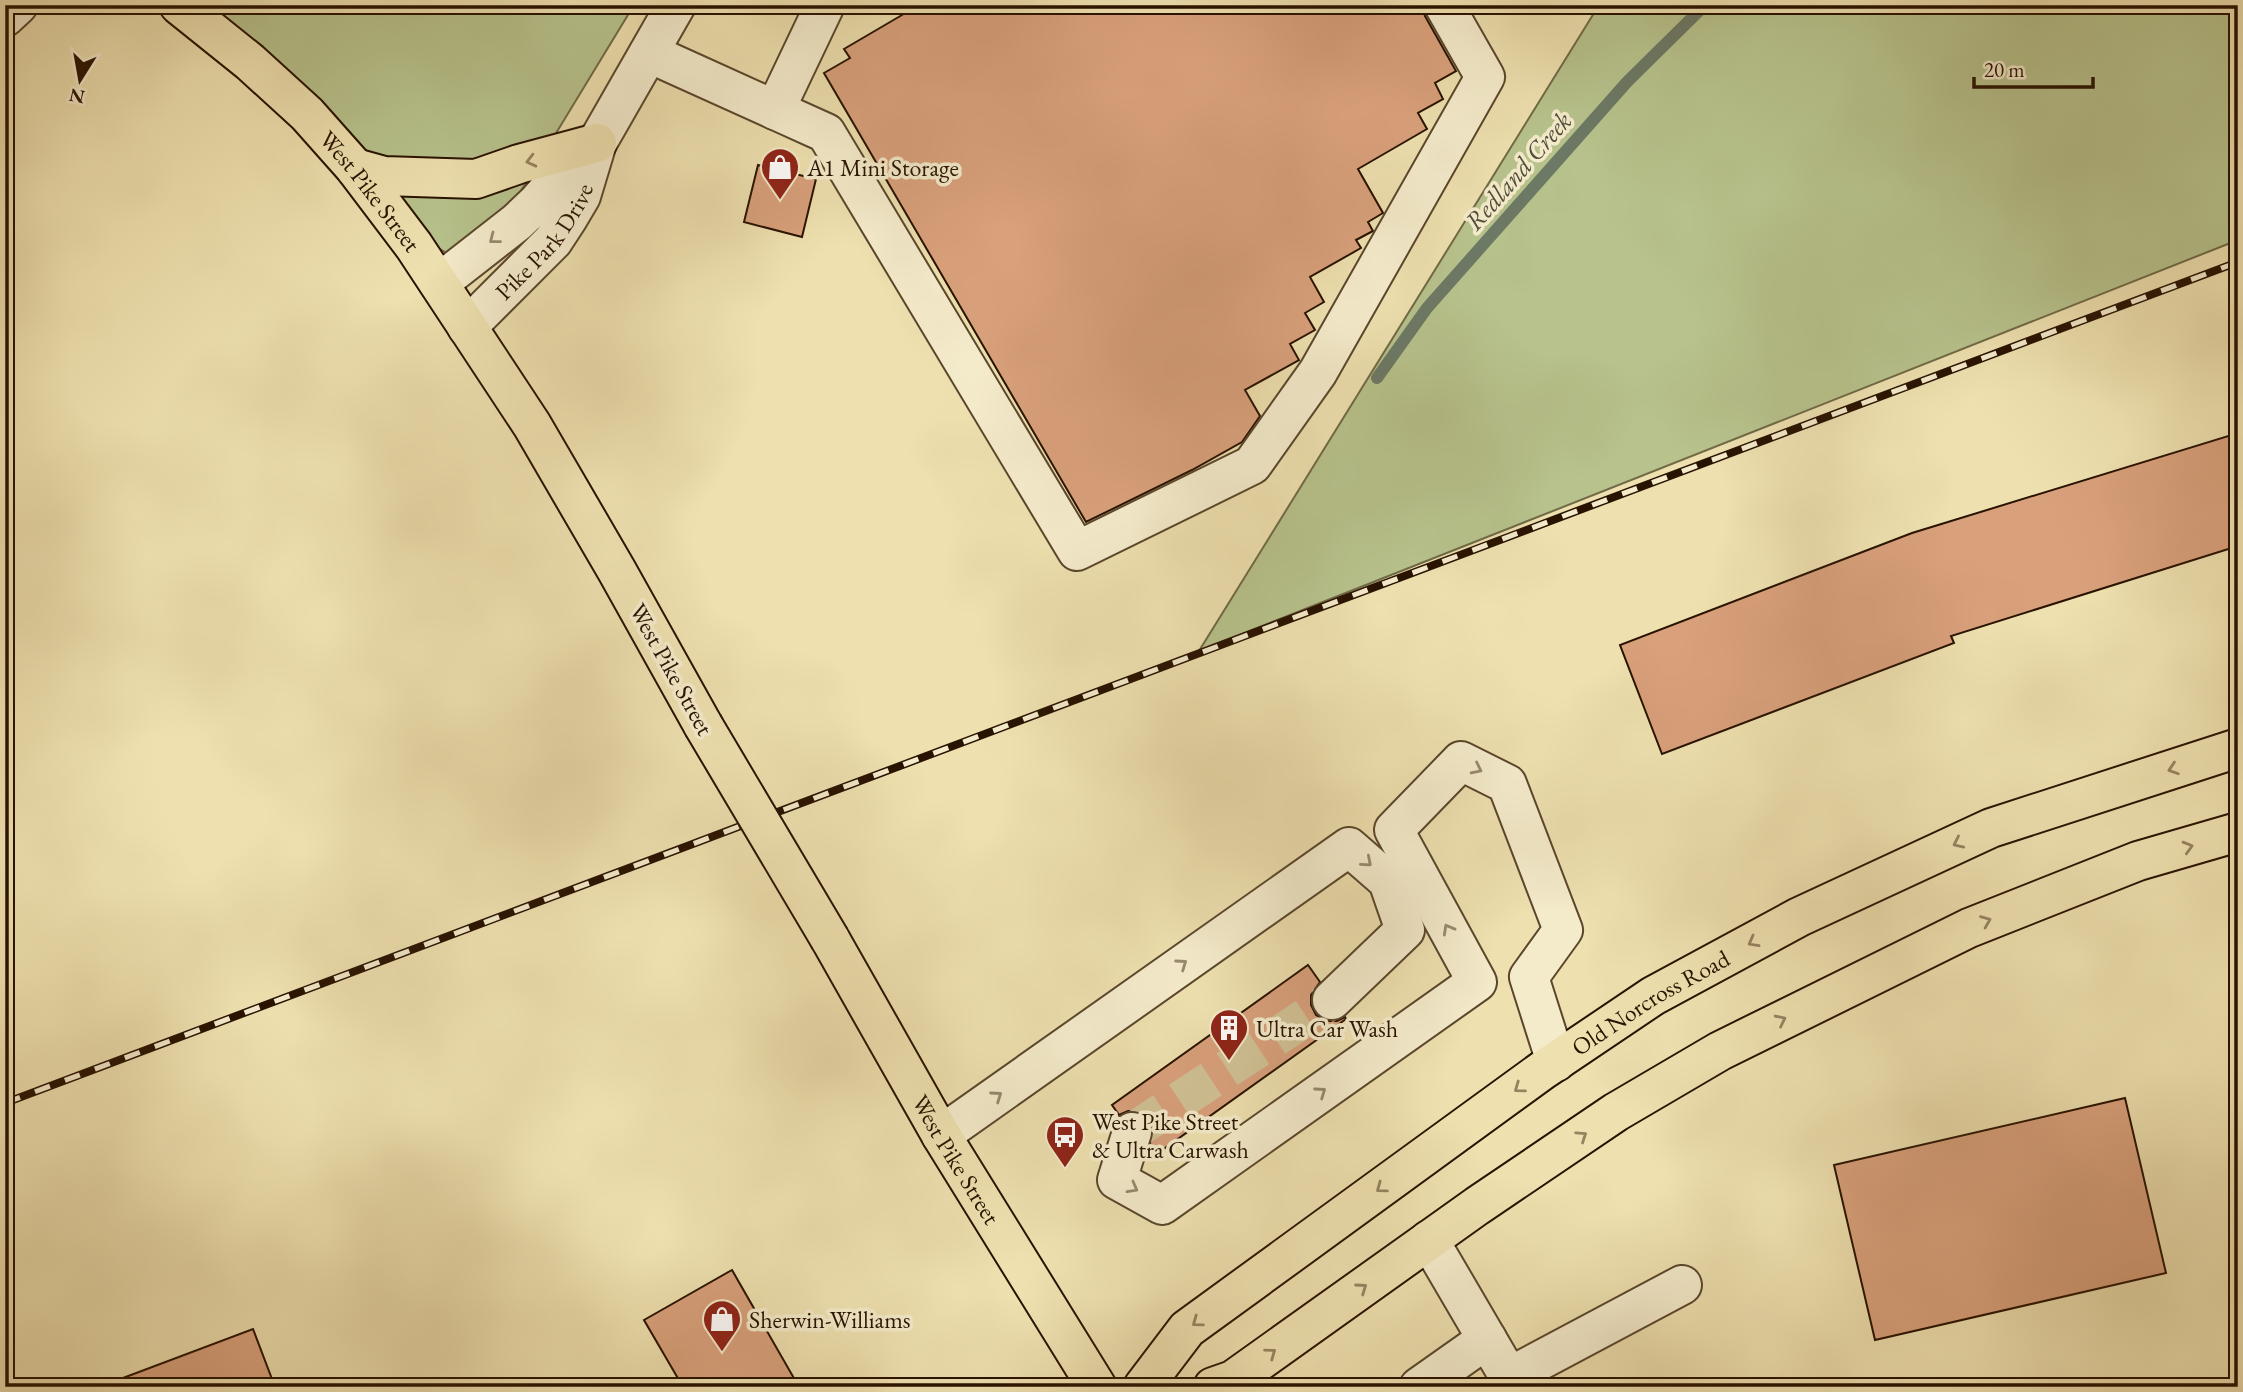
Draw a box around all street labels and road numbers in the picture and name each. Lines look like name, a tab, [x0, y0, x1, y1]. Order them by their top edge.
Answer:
street label: West Pike Street	[313, 124, 428, 258]
street label: Pike Park Drive	[488, 180, 599, 306]
street label: West Pike Street	[623, 598, 721, 741]
street label: Old Norcross Road	[1565, 942, 1735, 1062]
street label: West Pike Street	[906, 1089, 1008, 1230]

